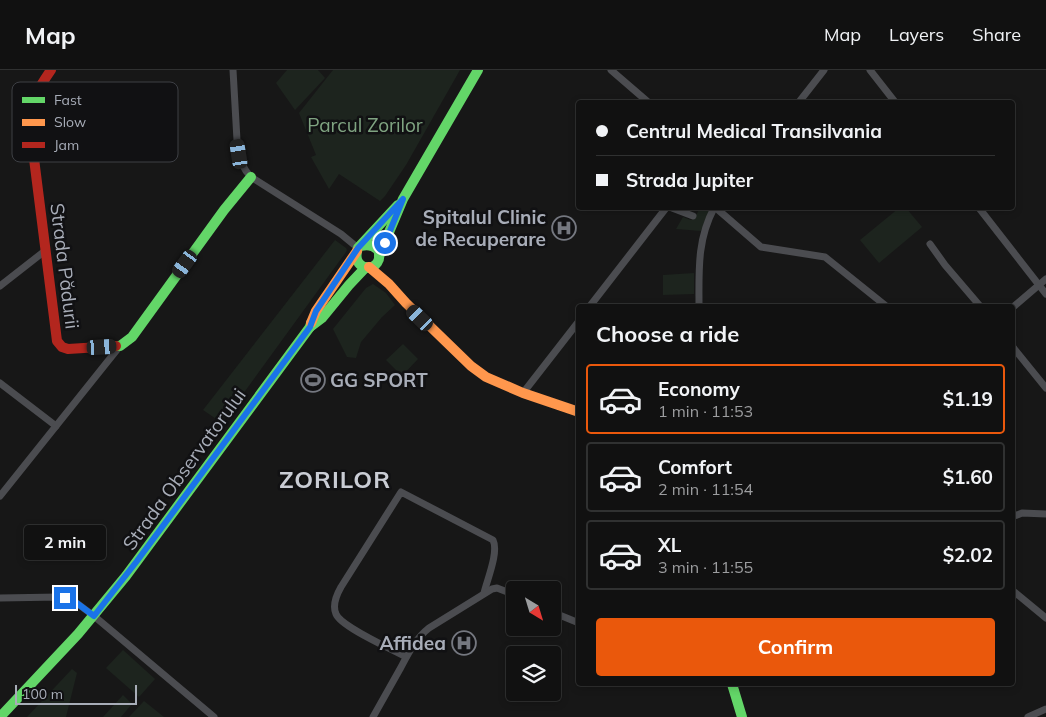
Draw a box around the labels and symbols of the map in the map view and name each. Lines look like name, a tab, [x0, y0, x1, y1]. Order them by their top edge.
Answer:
legend	[12, 82, 178, 162]
text: Fast	[54, 91, 82, 109]
text: Slow	[54, 113, 86, 131]
park label: Parcul Zorilor	[307, 113, 423, 137]
text: Jam	[54, 136, 79, 154]
car	[229, 138, 248, 170]
street label: Strada Pădurii	[45, 202, 85, 330]
place label: Spitalul Clinic de Recuperare	[415, 205, 546, 251]
hospital icon: Spitalul Clinic de Recuperare	[551, 215, 577, 241]
route start	[374, 232, 396, 254]
car	[170, 247, 199, 281]
car	[403, 302, 436, 334]
car	[86, 339, 117, 355]
sports icon: GG SPORT	[300, 367, 326, 393]
place label: GG SPORT	[330, 368, 428, 392]
street label: Strada Observatorului	[117, 383, 251, 555]
district label: ZORILOR	[279, 464, 391, 494]
callout: 2 min	[24, 526, 106, 560]
north arrow	[506, 581, 561, 636]
route end	[54, 587, 76, 609]
hospital icon: Affidea	[451, 630, 477, 656]
place label: Affidea	[379, 631, 446, 655]
scale bar	[15, 682, 138, 705]

